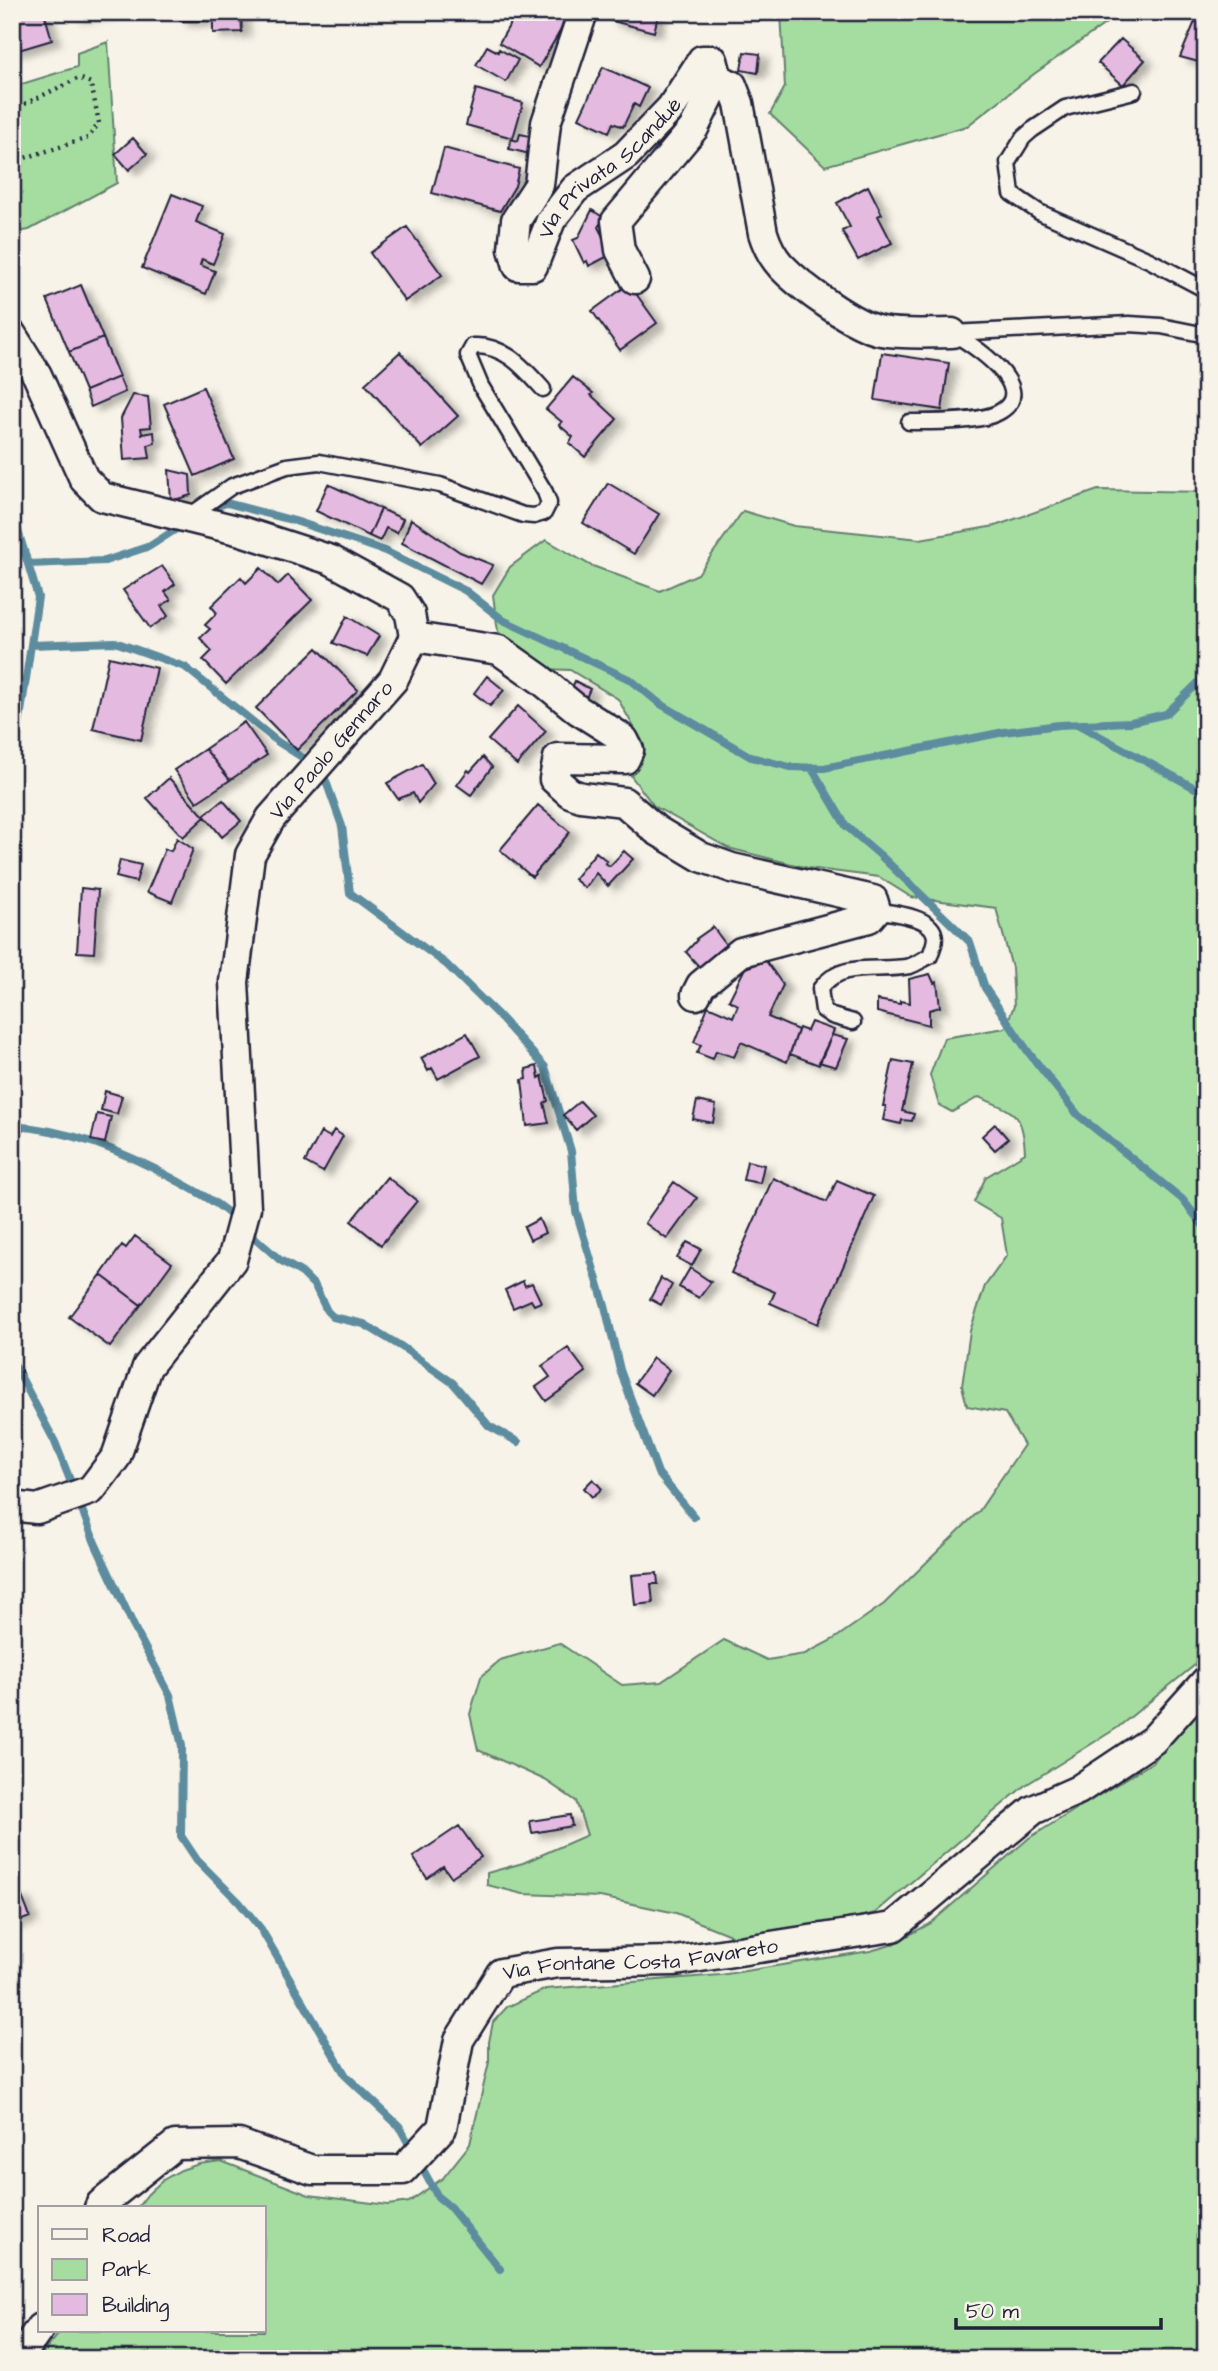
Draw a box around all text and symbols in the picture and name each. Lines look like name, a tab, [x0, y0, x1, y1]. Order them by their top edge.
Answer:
street label: Via Privata Scandué	[531, 92, 689, 243]
street label: Via Paolo Gennaro	[263, 674, 400, 826]
street label: Via Fontane Costa Favareto	[501, 1931, 780, 1987]
legend	[38, 2206, 266, 2332]
text: Road	[102, 2221, 150, 2250]
text: Park	[102, 2255, 151, 2284]
scale bar	[956, 2287, 1160, 2331]
text: Building	[102, 2291, 170, 2322]
text: 50 m	[966, 2297, 1020, 2326]

